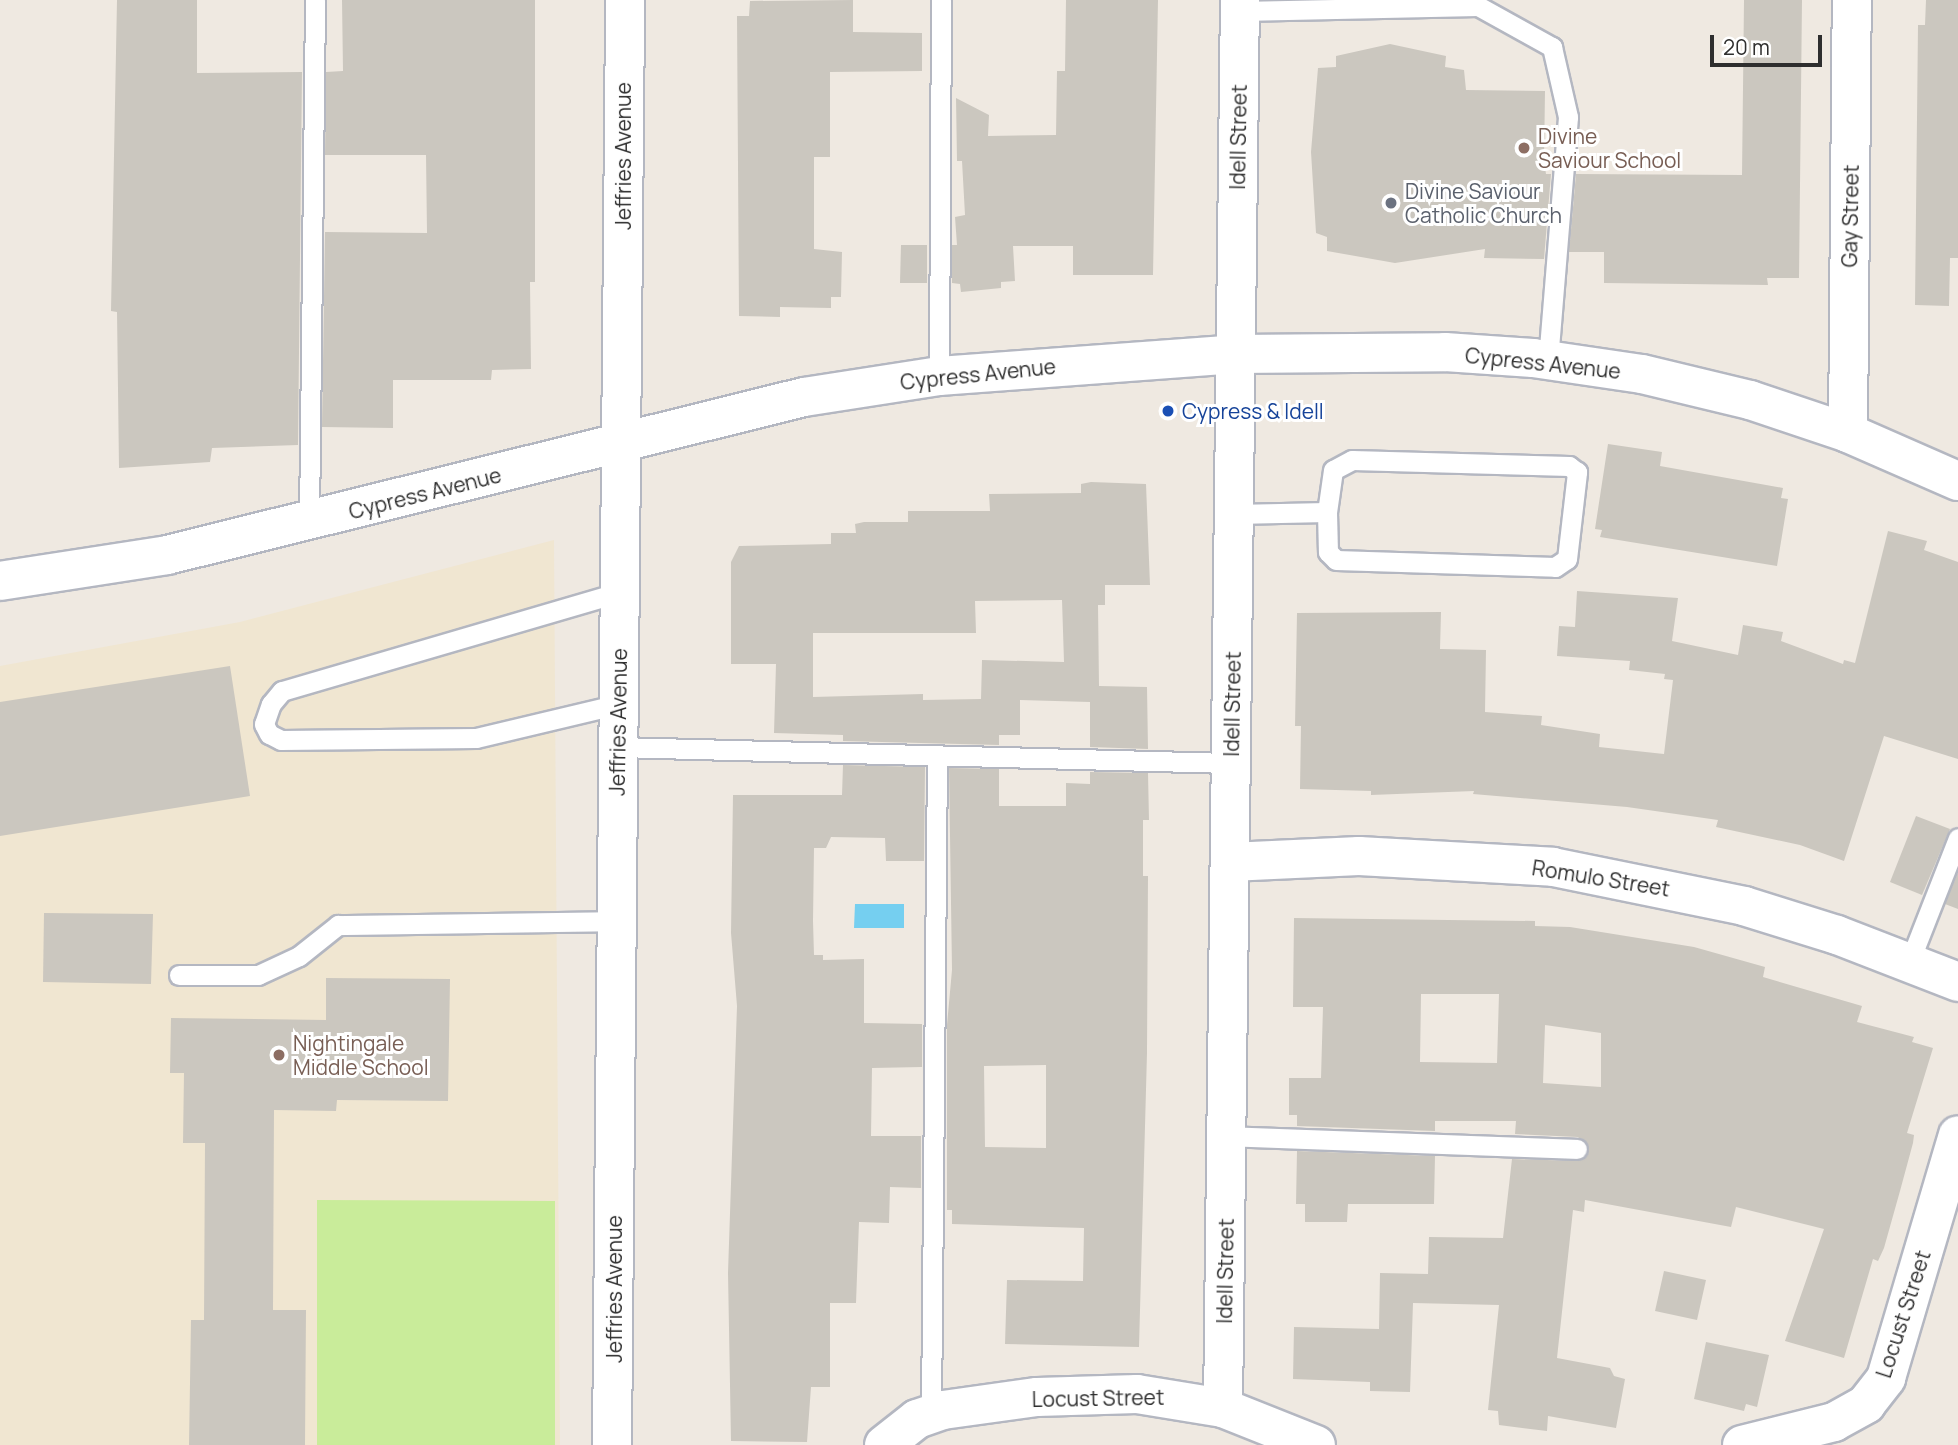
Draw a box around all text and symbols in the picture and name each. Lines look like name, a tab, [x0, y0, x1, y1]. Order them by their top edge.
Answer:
scale bar	[1713, 21, 1825, 65]
text: 20 m	[1723, 33, 1770, 61]
street label: Jeffries Avenue	[610, 82, 636, 230]
street label: Idell Street	[1224, 84, 1252, 190]
place label: Divine Saviour School	[1538, 123, 1681, 173]
marker: Divine Saviour School	[1516, 140, 1532, 156]
street label: Gay Street	[1837, 164, 1863, 268]
place label: Divine Saviour Catholic Church	[1405, 178, 1562, 228]
marker: Divine Saviour Catholic Church	[1383, 195, 1399, 211]
street label: Cypress Avenue	[1464, 342, 1622, 384]
street label: Cypress Avenue	[899, 353, 1057, 395]
place label: Cypress & Idell	[1182, 398, 1324, 424]
marker: Cypress & Idell	[1160, 403, 1176, 419]
street label: Cypress Avenue	[346, 462, 504, 524]
street label: Jeffries Avenue	[604, 648, 632, 796]
street label: Idell Street	[1218, 651, 1246, 757]
street label: Romulo Street	[1530, 855, 1672, 901]
place label: Nightingale Middle School	[293, 1030, 429, 1080]
marker: Nightingale Middle School	[271, 1047, 287, 1063]
street label: Jeffries Avenue	[601, 1215, 627, 1363]
street label: Idell Street	[1211, 1218, 1239, 1324]
street label: Locust Street	[1871, 1247, 1935, 1381]
street label: Locust Street	[1032, 1384, 1164, 1412]

